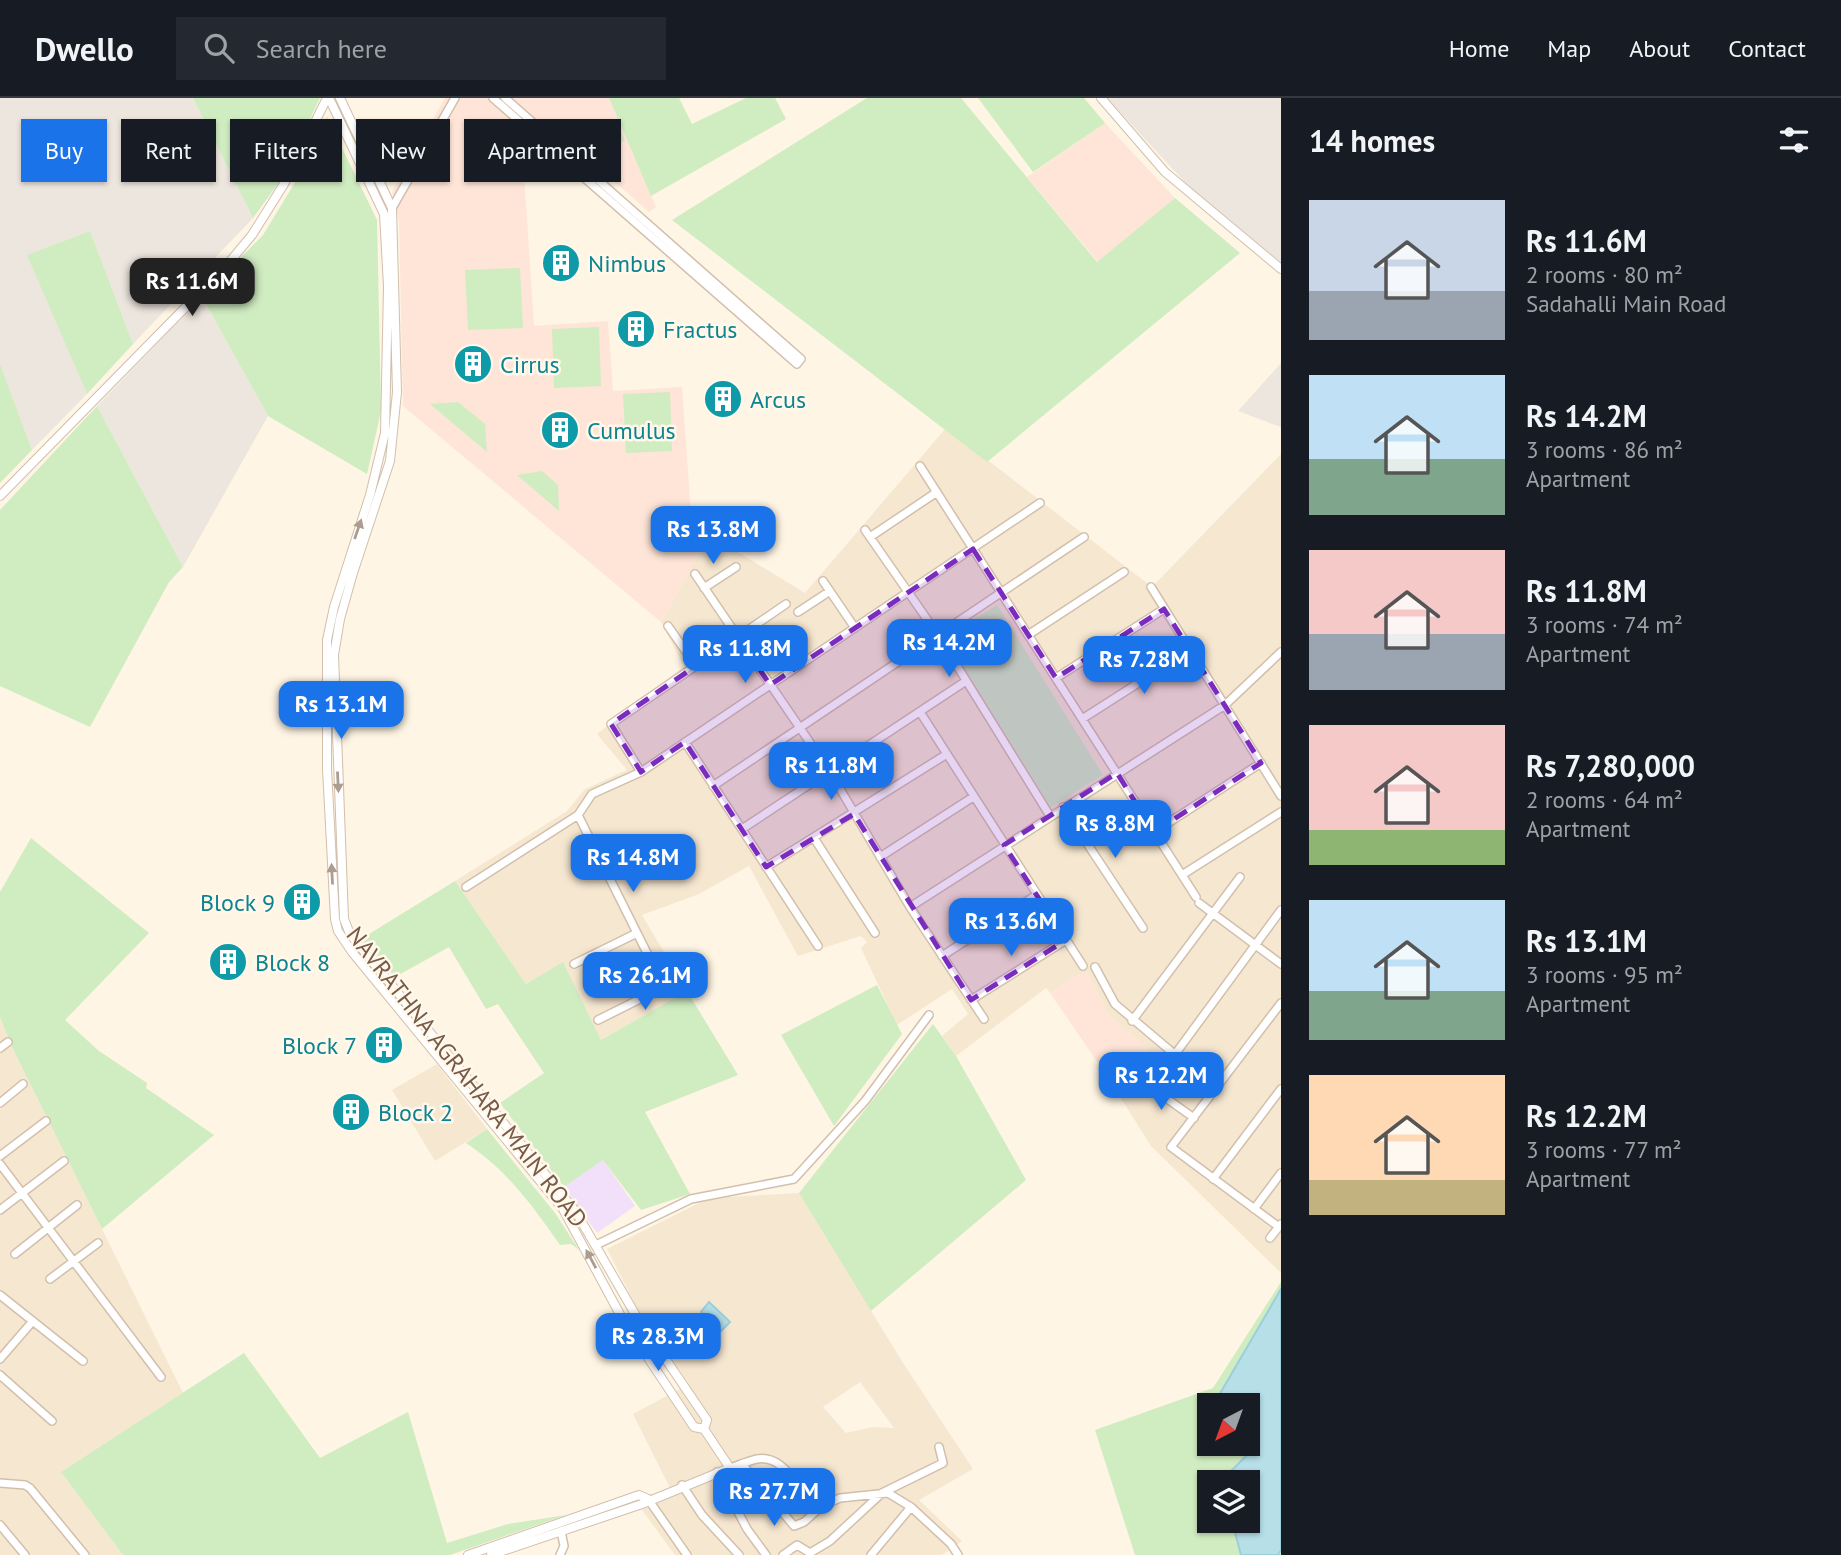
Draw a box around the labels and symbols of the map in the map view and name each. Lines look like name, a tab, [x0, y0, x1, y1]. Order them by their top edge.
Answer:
building icon: Nimbus	[540, 242, 582, 284]
place label: Nimbus	[588, 248, 666, 279]
pin: Rs 11.6M	[120, 258, 264, 318]
building icon: Fractus	[615, 308, 657, 350]
place label: Fractus	[663, 314, 737, 345]
building icon: Cirrus	[452, 343, 494, 385]
place label: Cirrus	[500, 349, 560, 380]
building icon: Arcus	[702, 378, 744, 420]
place label: Arcus	[750, 384, 806, 415]
building icon: Cumulus	[539, 409, 581, 451]
place label: Cumulus	[587, 415, 676, 446]
pin: Rs 13.8M	[641, 506, 785, 566]
one-way arrow	[353, 518, 364, 539]
pin: Rs 14.2M	[877, 620, 1021, 679]
pin: Rs 11.8M	[673, 626, 817, 685]
pin: Rs 7.28M	[1072, 636, 1216, 696]
pin: Rs 13.1M	[269, 682, 413, 741]
pin: Rs 11.8M	[759, 742, 903, 802]
one-way arrow	[332, 771, 343, 793]
pin: Rs 8.8M	[1050, 800, 1180, 860]
pin: Rs 14.8M	[561, 834, 705, 894]
one-way arrow	[327, 863, 338, 885]
building icon: Block 9	[281, 881, 323, 923]
place label: Block 9	[200, 887, 275, 918]
pin: Rs 13.6M	[939, 898, 1083, 958]
street label: NAVRATHNA AGRAHARA MAIN ROAD	[340, 920, 594, 1234]
building icon: Block 8	[207, 941, 249, 983]
place label: Block 8	[255, 947, 330, 978]
pin: Rs 26.1M	[573, 953, 717, 1012]
building icon: Block 7	[363, 1024, 405, 1066]
place label: Block 7	[282, 1030, 357, 1061]
pin: Rs 12.2M	[1089, 1052, 1233, 1112]
building icon: Block 2	[330, 1091, 372, 1133]
place label: Block 2	[378, 1097, 453, 1128]
one-way arrow	[586, 1249, 597, 1269]
pin: Rs 28.3M	[586, 1314, 730, 1373]
north arrow	[1197, 1393, 1260, 1456]
pin: Rs 27.7M	[702, 1468, 846, 1528]

